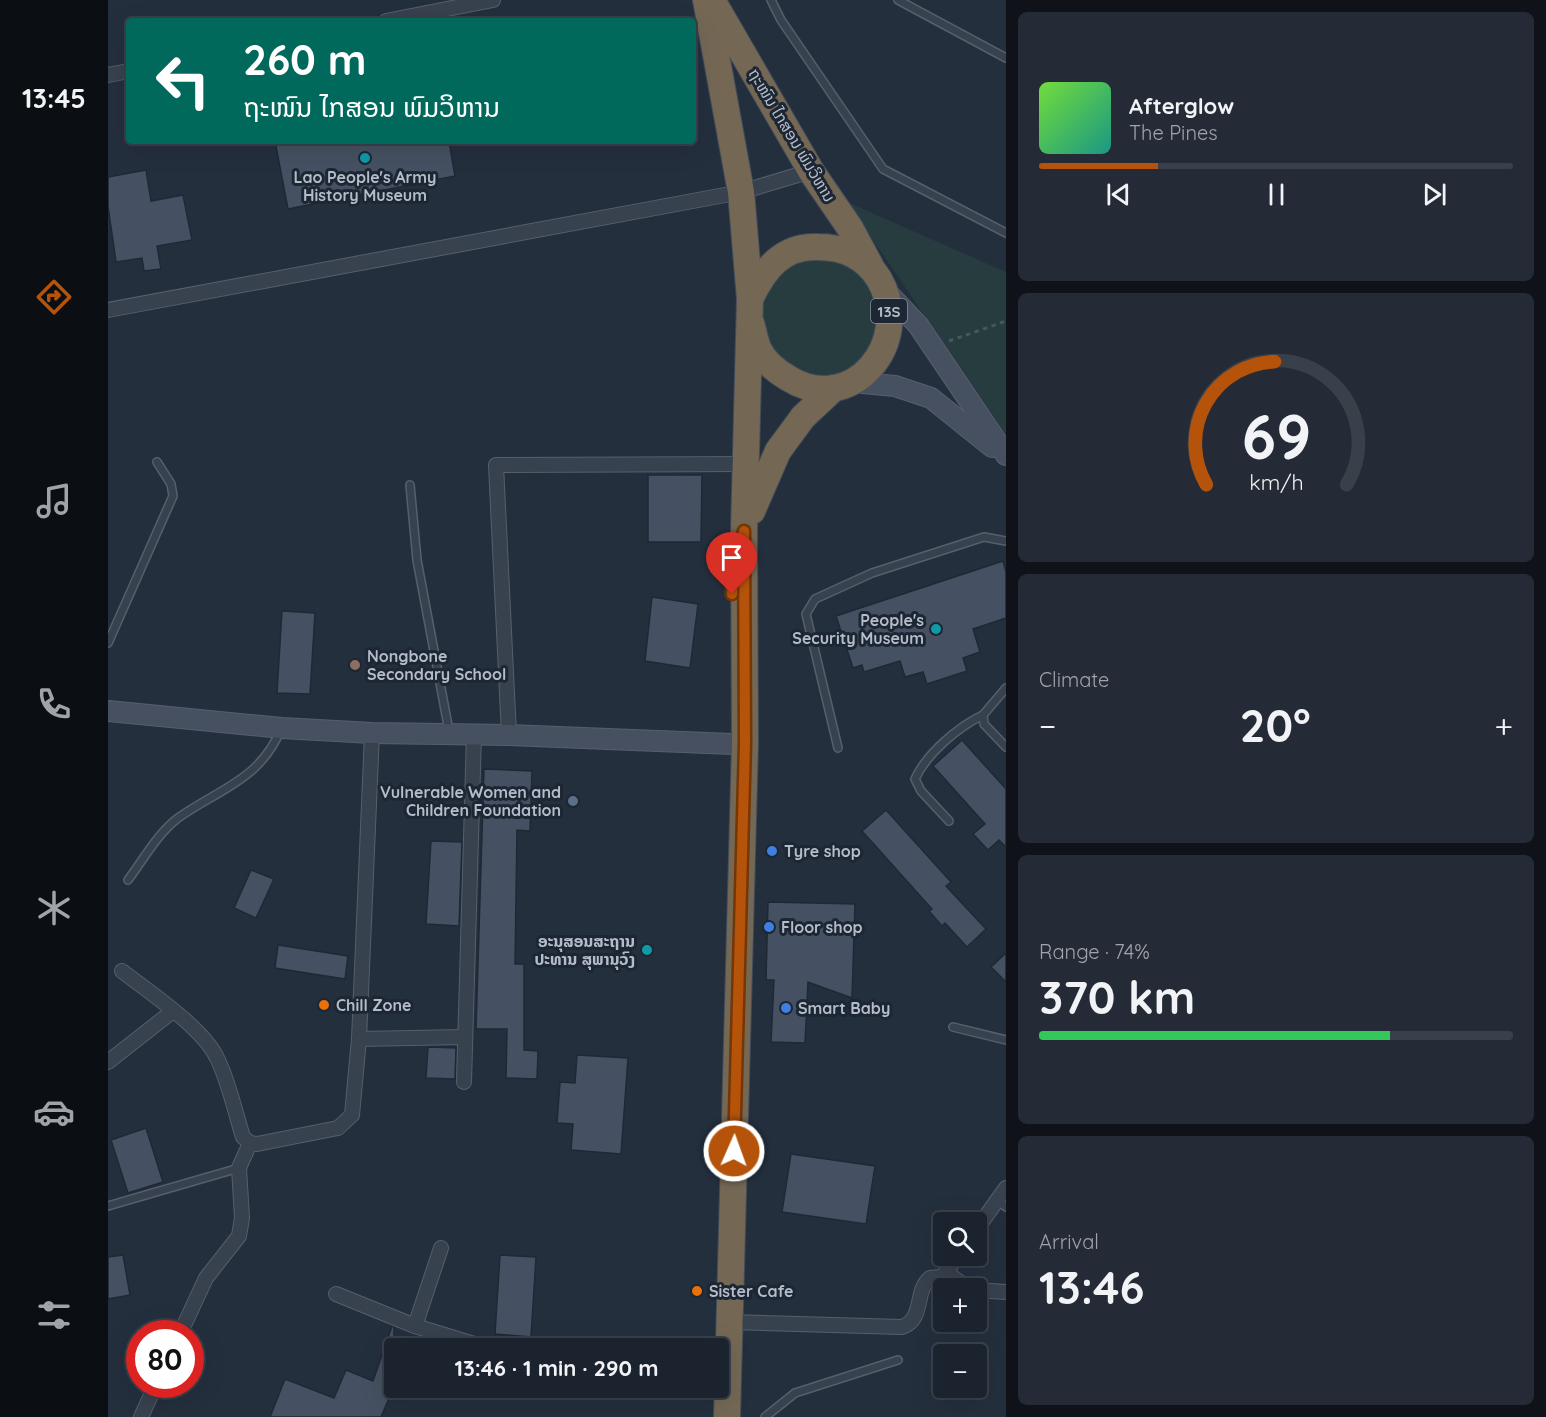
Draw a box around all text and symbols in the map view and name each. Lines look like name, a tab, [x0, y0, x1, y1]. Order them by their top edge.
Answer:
text: 260 m	[243, 33, 366, 86]
icon: left	[144, 42, 222, 120]
street label: ຖະໜົນ ໄກສອນ ພົມວິຫານ	[744, 65, 840, 205]
text: 13:45	[22, 81, 86, 115]
text: ຖະໜົນ ໄກສອນ ພົມວິຫານ	[243, 90, 500, 124]
text: Afterglow	[1129, 92, 1234, 120]
text: The Pines	[1129, 120, 1218, 145]
marker: Lao People's Army History Museum	[358, 151, 372, 165]
place label: Lao People's Army History Museum	[294, 167, 436, 205]
icon: previous	[1102, 178, 1135, 211]
icon: pause	[1260, 178, 1293, 211]
icon: next	[1418, 178, 1451, 211]
icon: directions	[33, 276, 75, 318]
road number: 13S	[871, 299, 907, 323]
text: 69	[1241, 397, 1311, 475]
text: km/h	[1249, 469, 1303, 495]
icon: music	[33, 480, 75, 522]
pin	[706, 532, 757, 594]
icon: arrive	[715, 541, 748, 574]
place label: People's Security Museum	[792, 610, 924, 648]
marker: People's Security Museum	[929, 622, 943, 636]
place label: Nongbone Secondary School	[367, 646, 506, 684]
marker: Nongbone Secondary School	[348, 658, 362, 672]
text: Climate	[1039, 667, 1109, 692]
icon: phone	[33, 683, 75, 725]
text: 20°	[1240, 697, 1311, 753]
text: −	[1039, 705, 1056, 746]
text: +	[1494, 705, 1513, 746]
place label: Vulnerable Women and Children Foundation	[380, 782, 561, 820]
marker: Vulnerable Women and Children Foundation	[566, 794, 580, 808]
place label: Tyre shop	[784, 841, 861, 861]
marker: Tyre shop	[765, 844, 779, 858]
icon: climate	[33, 887, 75, 929]
place label: Floor shop	[781, 917, 863, 937]
marker: Floor shop	[762, 920, 776, 934]
place label: ອະນຸສອນສະຖານ ປະທານ ສຸພານຸວົງ	[534, 931, 635, 970]
text: Range · 74%	[1039, 939, 1150, 964]
marker: ອະນຸສອນສະຖານ ປະທານ ສຸພານຸວົງ	[640, 943, 654, 957]
text: 370 km	[1039, 969, 1195, 1025]
place label: Chill Zone	[336, 995, 412, 1015]
marker: Chill Zone	[317, 998, 331, 1012]
place label: Smart Baby	[798, 998, 890, 1018]
marker: Smart Baby	[779, 1001, 793, 1015]
icon: car	[33, 1091, 75, 1133]
position arrow	[702, 1119, 766, 1183]
map controls	[933, 1212, 987, 1398]
button: search	[933, 1212, 987, 1266]
text: Arrival	[1039, 1229, 1099, 1254]
text: 13:46	[1039, 1259, 1144, 1315]
button: +	[933, 1278, 987, 1332]
place label: Sister Cafe	[709, 1281, 793, 1301]
marker: Sister Cafe	[690, 1284, 704, 1298]
icon: filters	[33, 1294, 75, 1336]
speed limit sign: 80	[126, 1320, 204, 1398]
button: −	[933, 1344, 987, 1398]
text: 13:46 · 1 min · 290 m	[454, 1354, 659, 1382]

